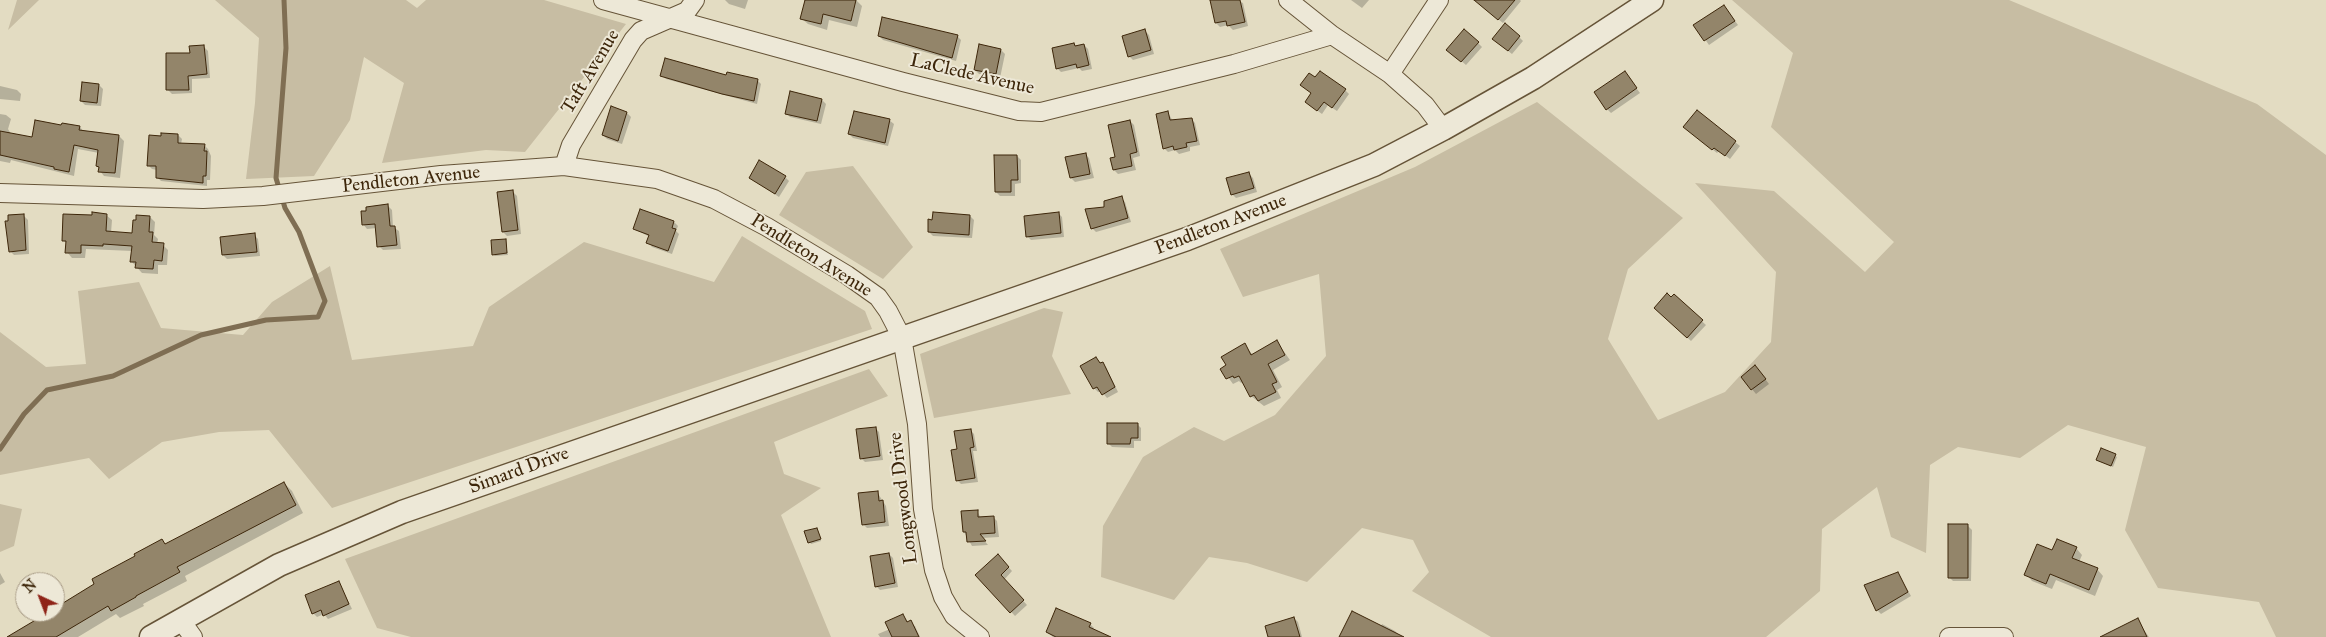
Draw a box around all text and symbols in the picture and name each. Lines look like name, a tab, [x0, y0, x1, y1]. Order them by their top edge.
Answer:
street label: Taft Avenue	[557, 26, 625, 118]
street label: LaClede Avenue	[908, 50, 1036, 100]
street label: Pendleton Avenue	[341, 161, 481, 199]
street label: Pendleton Avenue	[1152, 189, 1290, 261]
street label: Pendleton Avenue	[746, 210, 876, 302]
street label: Longwood Drive	[885, 431, 923, 565]
street label: Simard Drive	[466, 442, 572, 500]
north arrow	[15, 572, 65, 622]
text: N	[20, 576, 40, 597]

